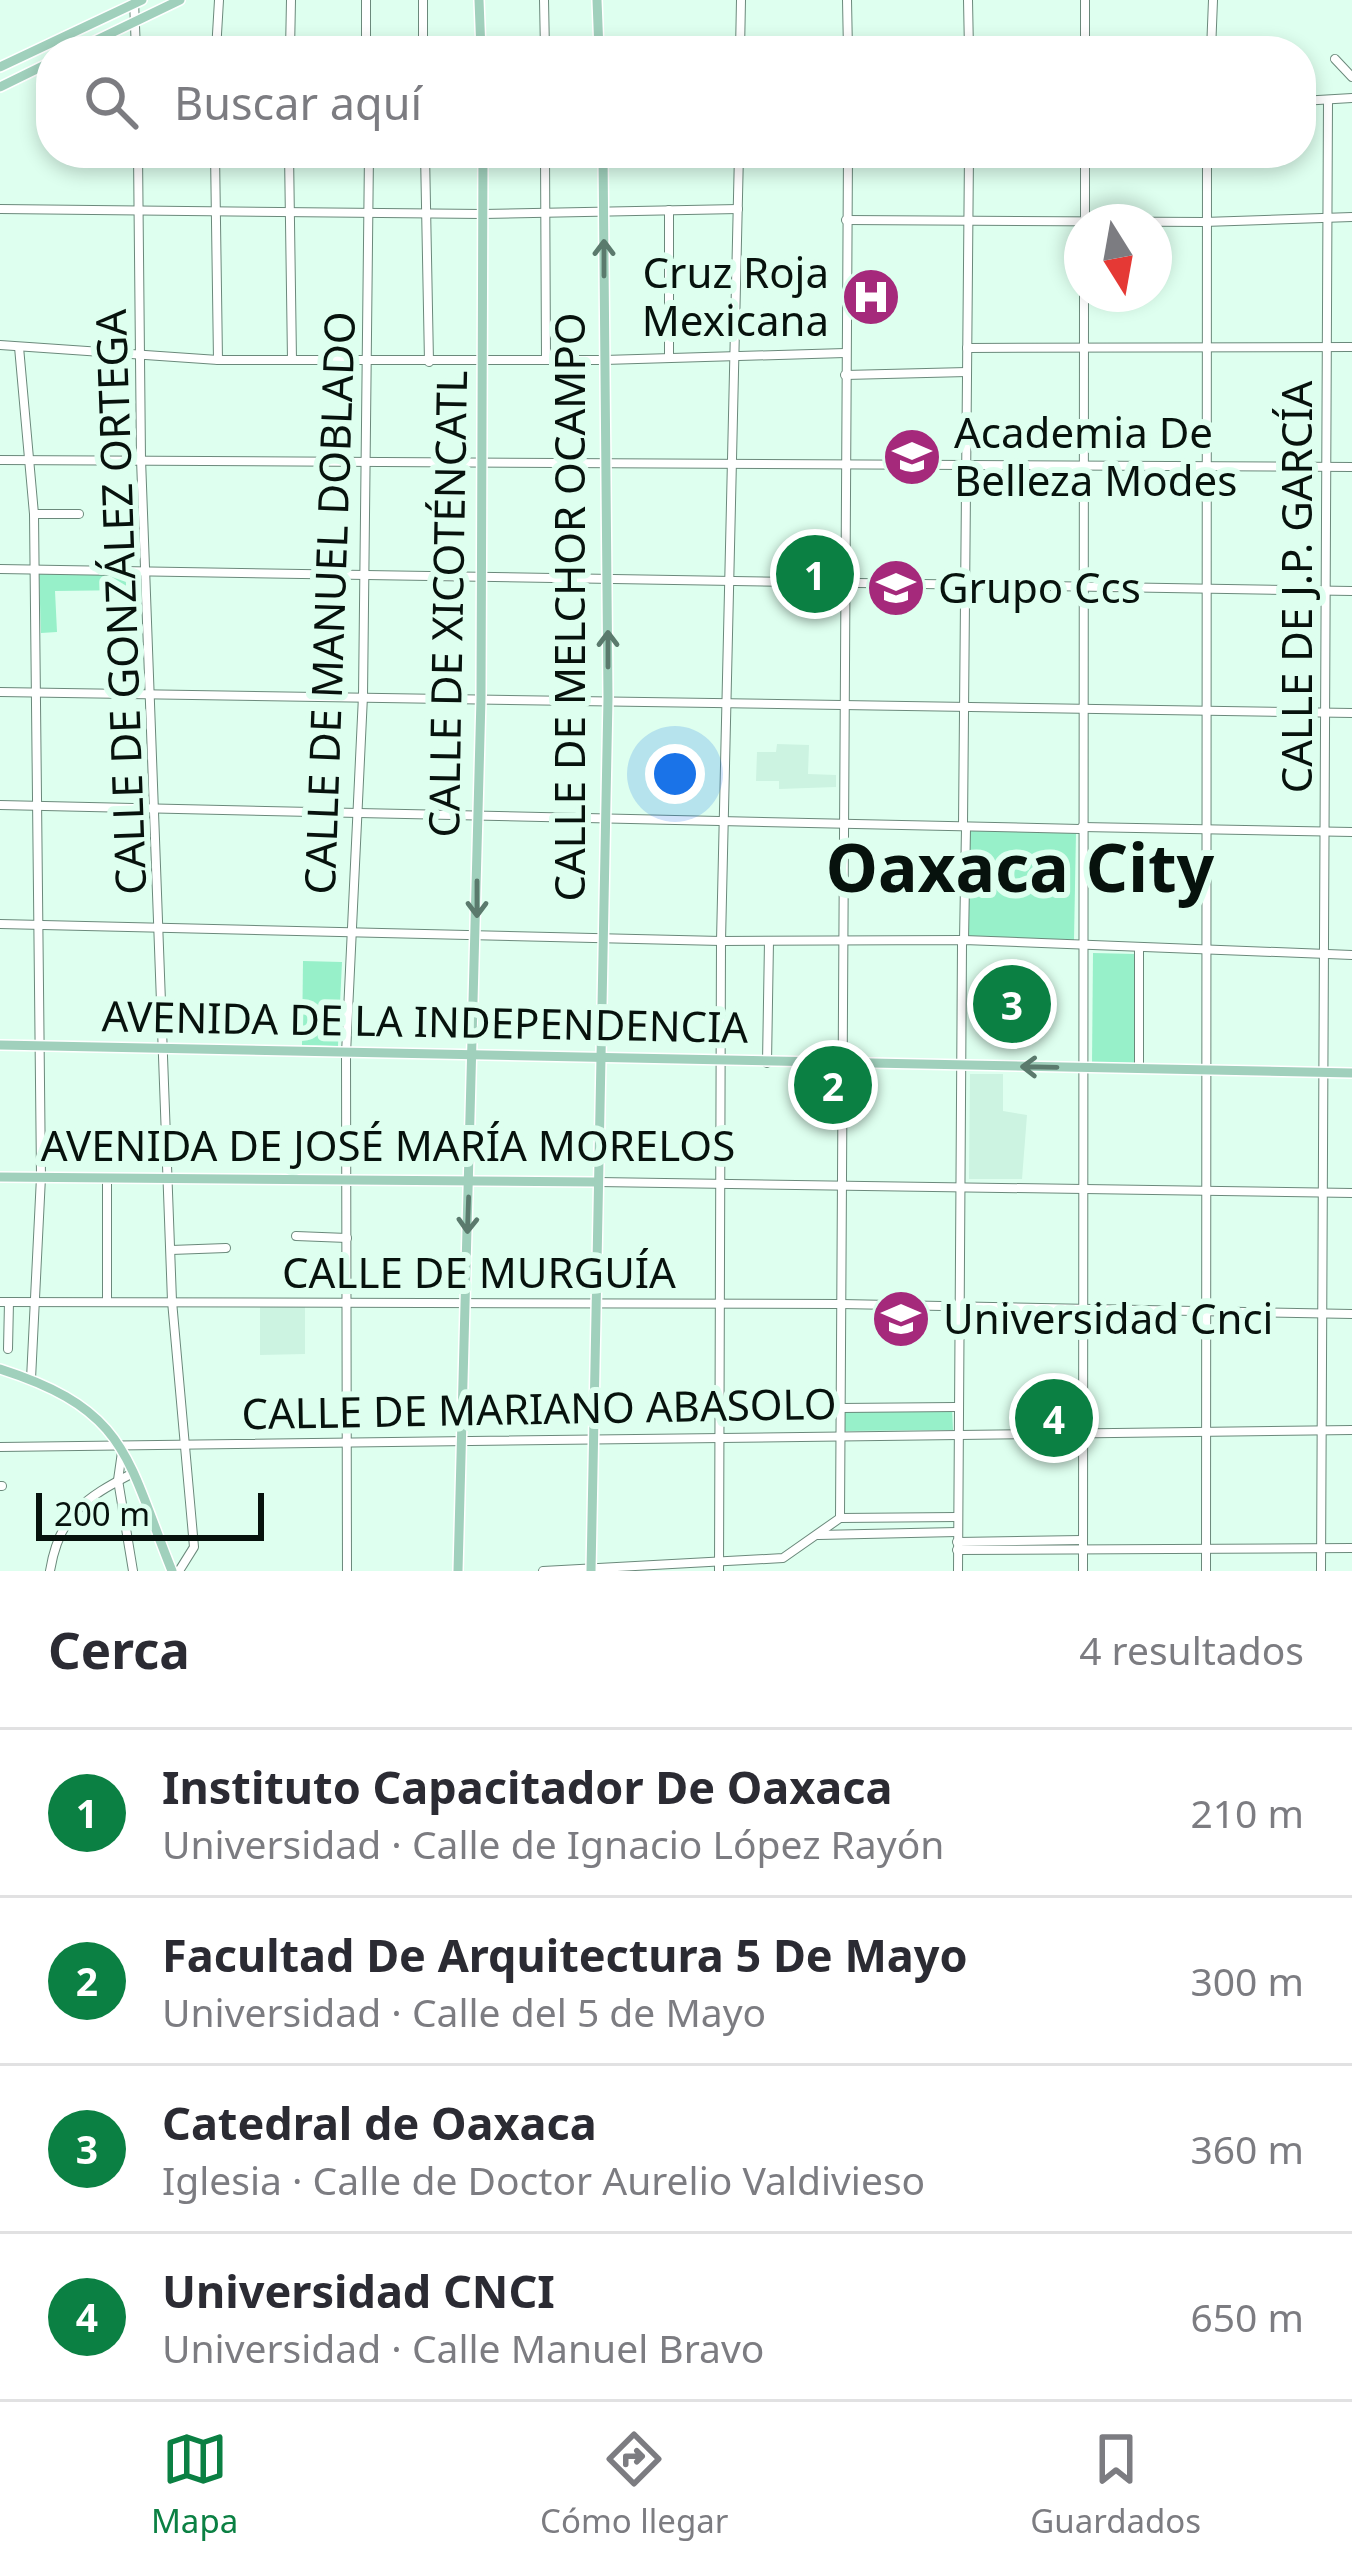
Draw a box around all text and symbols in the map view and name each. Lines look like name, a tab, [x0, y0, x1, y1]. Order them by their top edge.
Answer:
search box	[36, 36, 1316, 168]
icon: search	[78, 69, 144, 135]
text: Buscar aquí	[174, 72, 422, 133]
north arrow	[1064, 204, 1172, 312]
one-way arrow	[593, 239, 615, 278]
place label: Cruz Roja Mexicana	[642, 243, 829, 348]
hospital icon: Cruz Roja Mexicana	[840, 266, 902, 328]
street label: CALLE DE GONZÁLEZ ORTEGA	[81, 308, 158, 896]
street label: CALLE DE MANUEL DOBLADO	[290, 310, 367, 896]
street label: CALLE DE MELCHOR OCAMPO	[540, 312, 597, 902]
street label: CALLE DE XICOTÉNCATL	[414, 370, 479, 838]
street label: CALLE DE J.P. GARCÍA	[1267, 381, 1324, 793]
place label: Academia De Belleza Modes	[954, 403, 1237, 508]
school or university icon: Academia De Belleza Modes	[881, 426, 943, 488]
pin: 1	[776, 529, 854, 619]
school or university icon: Grupo Ccs	[865, 557, 927, 619]
place label: Grupo Ccs	[938, 558, 1141, 615]
one-way arrow	[597, 630, 619, 669]
your location	[645, 744, 705, 804]
district label: Oaxaca City	[826, 821, 1215, 911]
one-way arrow	[466, 879, 488, 918]
pin: 3	[973, 959, 1051, 1049]
street label: AVENIDA DE LA INDEPENDENCIA	[101, 986, 749, 1055]
pin: 2	[794, 1040, 872, 1130]
one-way arrow	[1020, 1056, 1059, 1079]
street label: AVENIDA DE JOSÉ MARÍA MORELOS	[41, 1116, 735, 1173]
one-way arrow	[456, 1195, 479, 1234]
street label: CALLE DE MURGUÍA	[282, 1243, 676, 1300]
school or university icon: Universidad Cnci	[870, 1288, 932, 1350]
place label: Universidad Cnci	[943, 1289, 1273, 1346]
pin: 4	[1015, 1373, 1093, 1463]
street label: CALLE DE MARIANO ABASOLO	[241, 1374, 837, 1441]
scale bar	[36, 1487, 264, 1540]
text: 200 m	[54, 1491, 150, 1536]
text: Cerca	[48, 1614, 190, 1684]
text: 4 resultados	[1079, 1623, 1304, 1676]
text: Instituto Capacitador De Oaxaca	[162, 1756, 892, 1817]
text: 1	[76, 1786, 98, 1839]
text: 210 m	[1190, 1786, 1304, 1839]
text: Universidad · Calle de Ignacio López Rayón	[162, 1817, 944, 1870]
text: Facultad De Arquitectura 5 De Mayo	[162, 1924, 968, 1985]
text: 2	[76, 1954, 98, 2007]
text: 300 m	[1190, 1954, 1304, 2007]
text: Universidad · Calle del 5 de Mayo	[162, 1985, 766, 2038]
text: Catedral de Oaxaca	[162, 2092, 597, 2153]
text: 3	[76, 2122, 98, 2175]
text: 360 m	[1190, 2122, 1304, 2175]
text: Iglesia · Calle de Doctor Aurelio Valdivieso	[162, 2153, 925, 2206]
text: Universidad CNCI	[162, 2260, 555, 2321]
text: 4	[76, 2290, 98, 2343]
text: 650 m	[1190, 2290, 1304, 2343]
text: Universidad · Calle Manuel Bravo	[162, 2321, 764, 2374]
tab: Mapa	[151, 2426, 238, 2543]
tab: Cómo llegar	[540, 2426, 728, 2543]
tab: Guardados	[1030, 2426, 1201, 2543]

